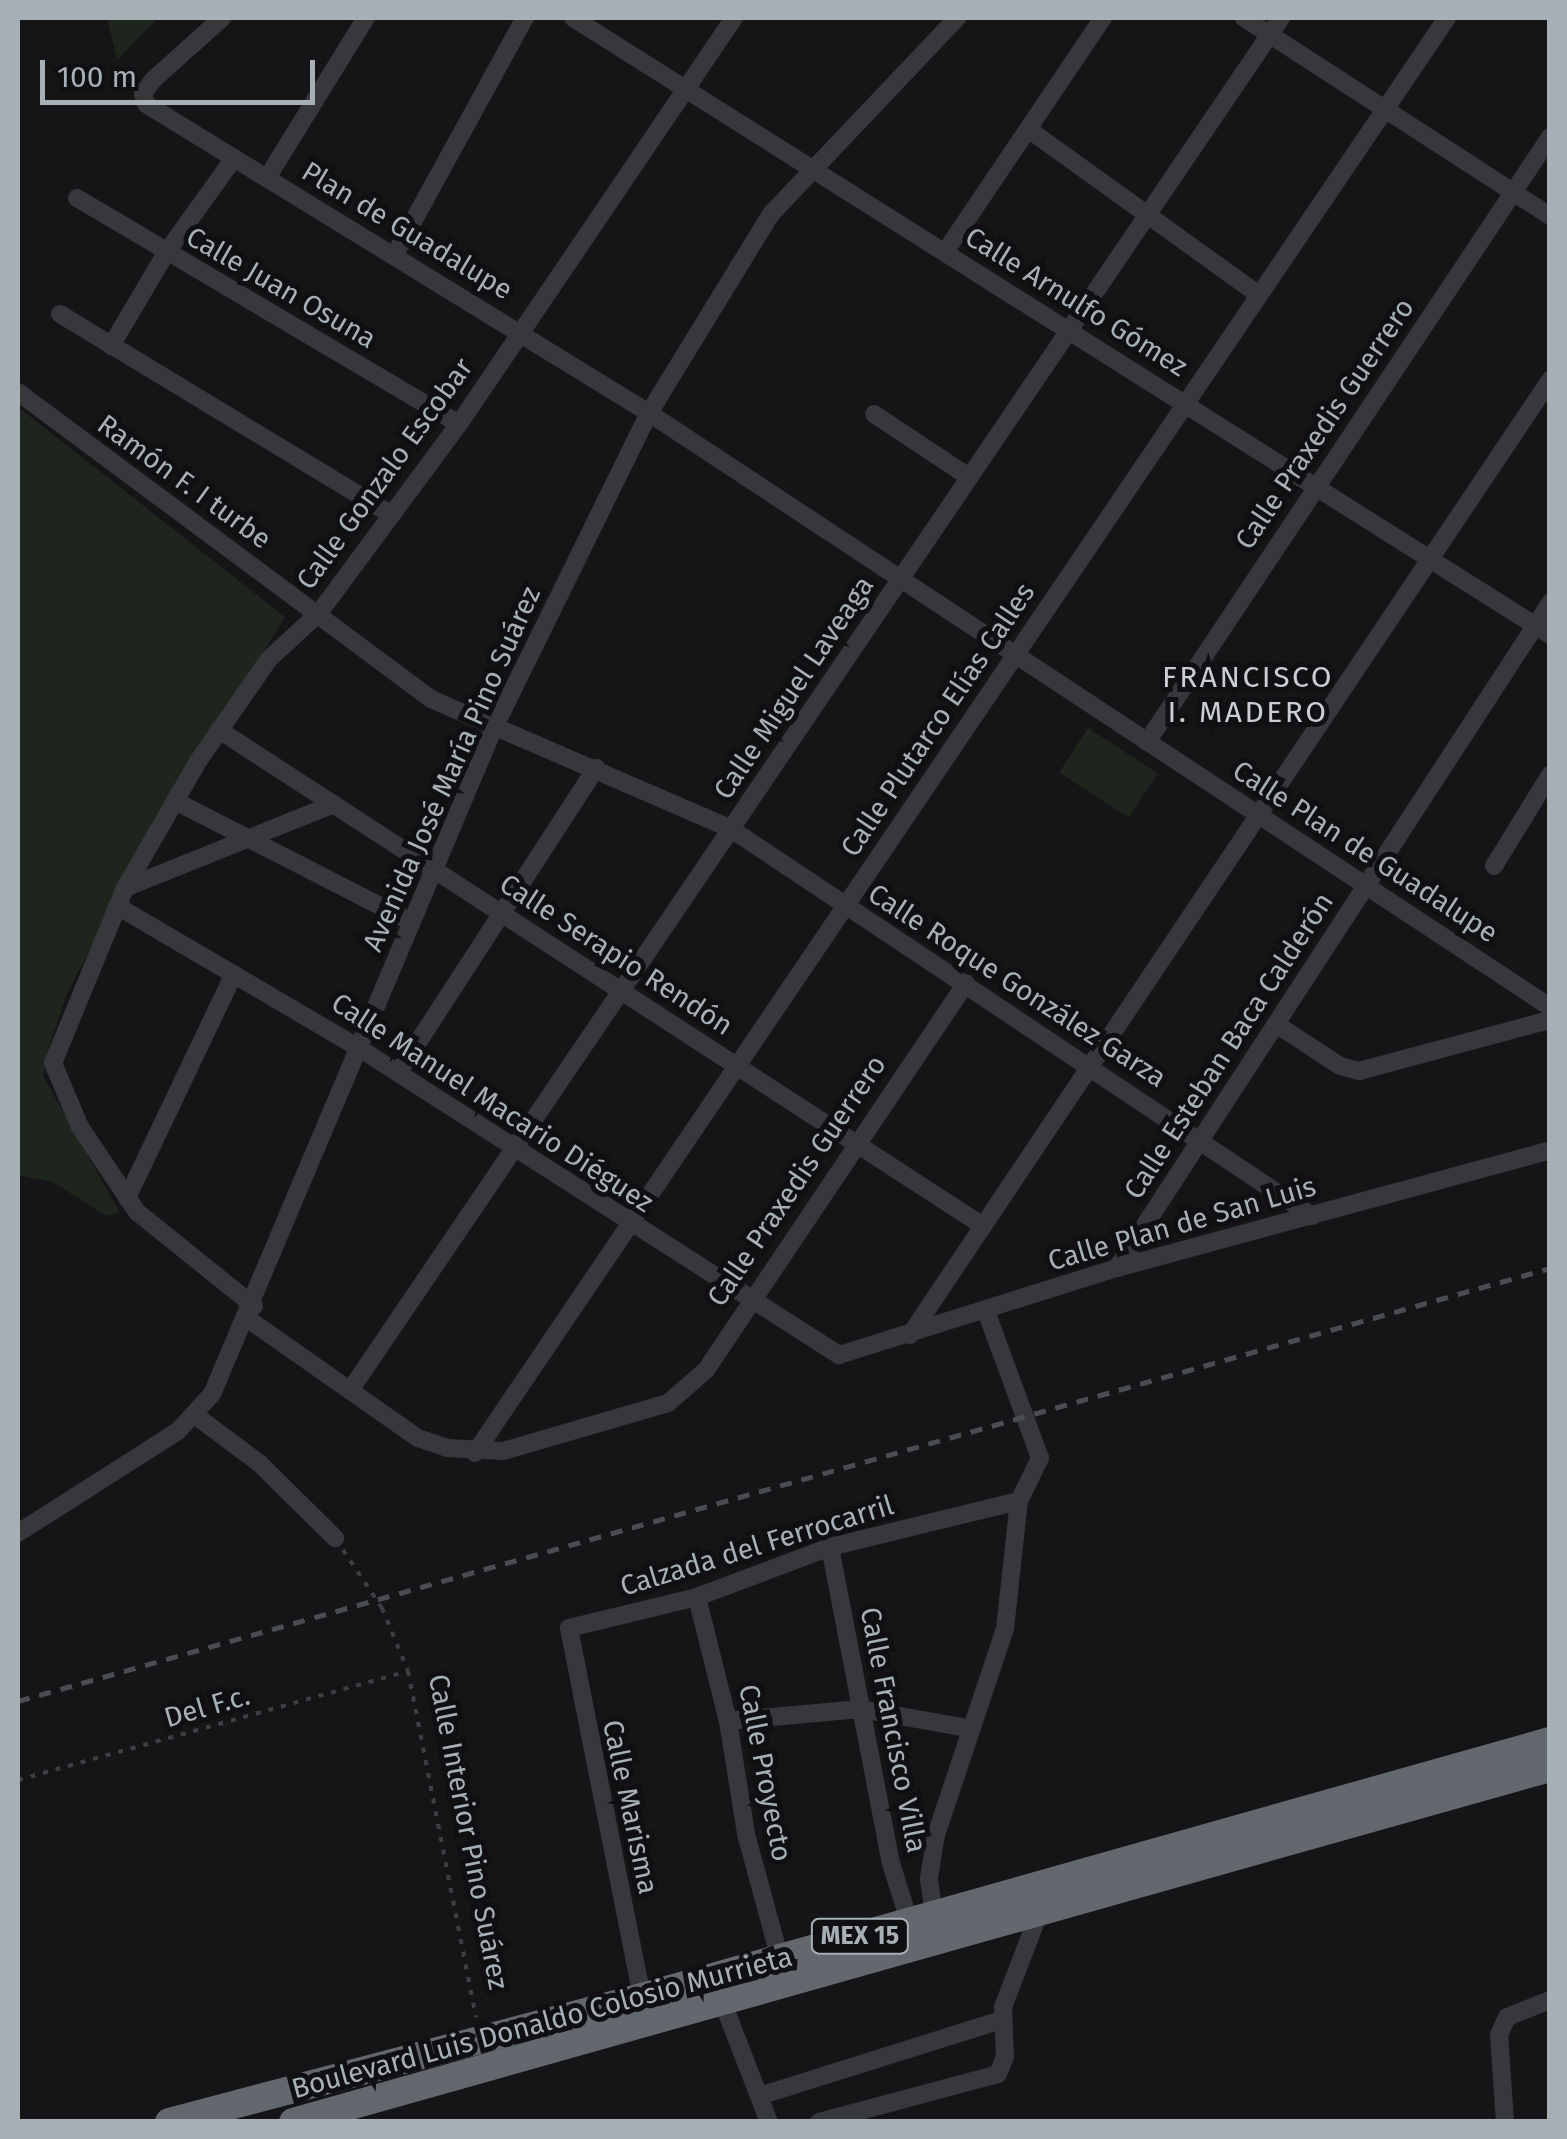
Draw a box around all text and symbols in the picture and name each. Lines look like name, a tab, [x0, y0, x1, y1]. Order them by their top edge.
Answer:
scale bar	[45, 40, 320, 102]
text: 100 m	[57, 59, 137, 95]
street label: Plan de Guadalupe	[296, 155, 518, 307]
street label: Calle Juan Osuna	[180, 220, 382, 356]
street label: Calle Arnulfo Gómez	[959, 220, 1193, 384]
street label: Calle Praxedis Guerrero	[1228, 292, 1422, 556]
street label: Calle Gonzalo Escobar	[290, 352, 480, 596]
street label: Ramón F. I turbe	[91, 408, 277, 556]
street label: Calle Miguel Laveaga	[707, 570, 881, 806]
street label: Calle Plutarco Elías Calles	[834, 577, 1042, 863]
street label: Avenida José María Pino Suárez	[356, 581, 548, 957]
district label: FRANCISCO I. MADERO	[1162, 659, 1334, 730]
street label: Calle Plan de Guadalupe	[1226, 754, 1504, 950]
street label: Calle Serapio Rendón	[493, 867, 739, 1043]
street label: Calle Roque González Garza	[862, 877, 1172, 1095]
street label: Calle Esteban Baca Calderón	[1117, 886, 1341, 1206]
street label: Calle Manuel Macario Diéguez	[325, 986, 659, 1220]
street label: Calle Praxedis Guerrero	[700, 1049, 894, 1313]
street label: Calle Plan de San Luis	[1044, 1170, 1320, 1278]
street label: Calzada del Ferrocarril	[616, 1488, 898, 1604]
street label: Calle Francisco Villa	[853, 1604, 933, 1856]
street label: Calle Interior Pino Suárez	[421, 1671, 515, 1993]
street label: Del F.c.	[160, 1679, 254, 1735]
street label: Calle Proyecto	[731, 1682, 799, 1864]
street label: Calle Marisma	[595, 1717, 665, 1897]
road number: MEX 15	[810, 1916, 910, 1956]
street label: Boulevard Luis Donaldo Colosio Murrieta	[288, 1940, 796, 2106]

